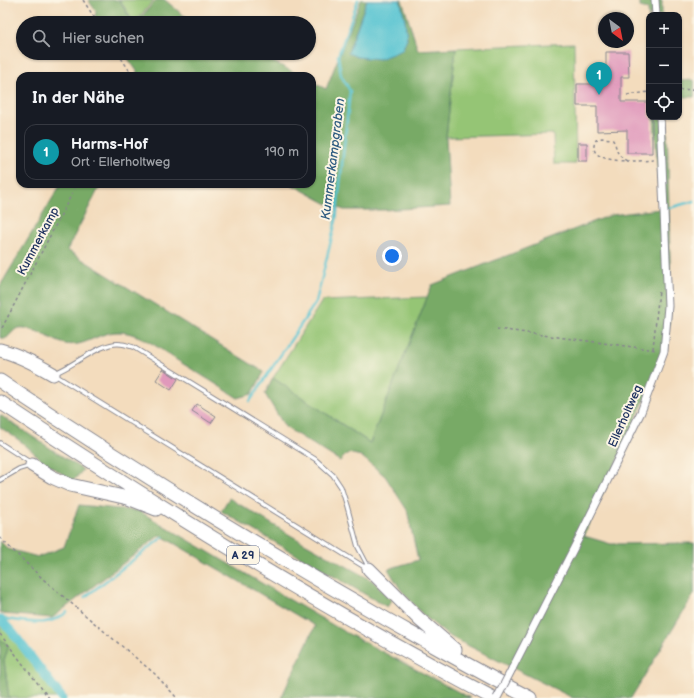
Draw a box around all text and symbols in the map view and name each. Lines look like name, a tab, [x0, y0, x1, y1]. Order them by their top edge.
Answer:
north arrow	[598, 12, 634, 48]
map controls	[646, 12, 682, 120]
button: +	[646, 12, 682, 48]
search box	[16, 16, 316, 60]
icon: search	[30, 27, 52, 49]
text: Hier suchen	[62, 29, 144, 48]
button: −	[646, 48, 682, 84]
pin: 1	[586, 62, 612, 95]
button: locate	[646, 84, 682, 120]
text: In der Nähe	[32, 88, 125, 108]
water label: Kummerkampgraben	[318, 97, 348, 221]
text: Harms-Hof	[71, 135, 148, 154]
text: 1	[43, 144, 49, 160]
text: 190 m	[265, 144, 299, 160]
text: Ort · Ellerholtweg	[71, 154, 170, 170]
street label: Kummerkamp	[14, 205, 63, 278]
your location	[382, 246, 402, 266]
street label: Ellerholtweg	[605, 383, 646, 450]
road number: A 29	[227, 546, 259, 564]

